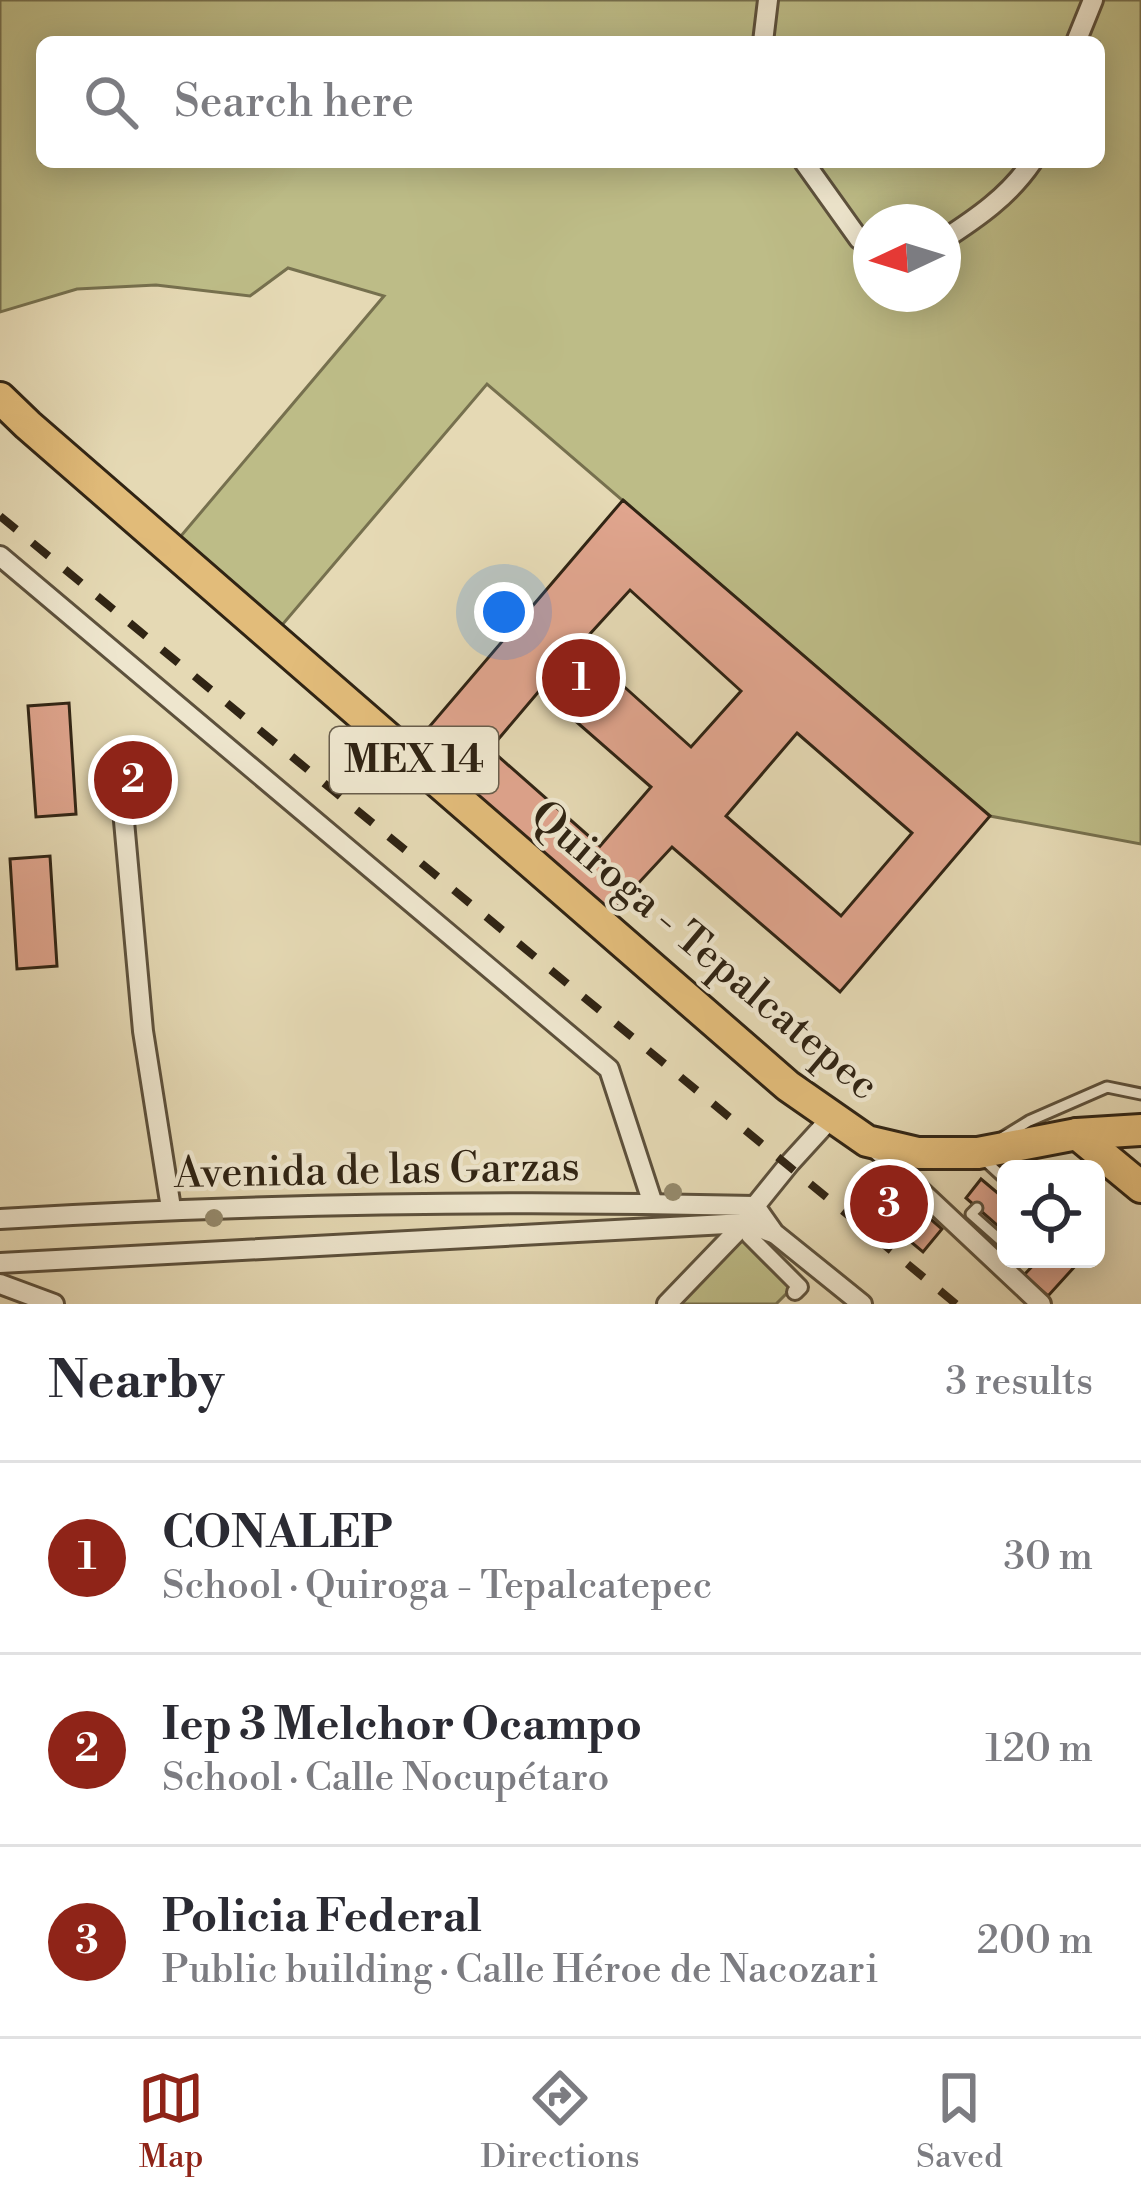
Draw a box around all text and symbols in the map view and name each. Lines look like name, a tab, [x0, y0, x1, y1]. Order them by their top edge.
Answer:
search box	[36, 36, 1105, 168]
icon: search	[78, 69, 144, 135]
text: Search here	[174, 74, 414, 131]
north arrow	[853, 204, 961, 312]
your location	[474, 582, 534, 642]
pin: 1	[542, 633, 620, 723]
road number: MEX 14	[330, 727, 498, 793]
pin: 2	[94, 735, 172, 825]
street label: Quiroga - Tepalcatepec	[518, 790, 889, 1113]
street label: Avenida de las Garzas	[173, 1141, 580, 1201]
pin: 3	[850, 1159, 928, 1249]
map controls	[997, 1160, 1105, 1268]
button: locate	[997, 1160, 1105, 1268]
text: Nearby	[48, 1350, 224, 1414]
text: 3 results	[945, 1358, 1093, 1407]
text: CONALEP	[162, 1505, 392, 1562]
text: 1	[78, 1533, 96, 1582]
text: 30 m	[1003, 1533, 1093, 1582]
text: School · Quiroga - Tepalcatepec	[162, 1562, 712, 1611]
text: Iep 3 Melchor Ocampo	[162, 1697, 642, 1754]
text: 2	[75, 1725, 99, 1774]
text: 120 m	[985, 1725, 1093, 1774]
text: School · Calle Nocupétaro	[162, 1754, 609, 1803]
text: Policia Federal	[162, 1889, 482, 1946]
text: 3	[75, 1917, 99, 1966]
text: 200 m	[977, 1917, 1093, 1966]
text: Public building · Calle Héroe de Nacozari	[162, 1946, 878, 1995]
tab: Map	[138, 2065, 204, 2178]
tab: Directions	[481, 2065, 640, 2178]
tab: Saved	[916, 2065, 1003, 2178]

